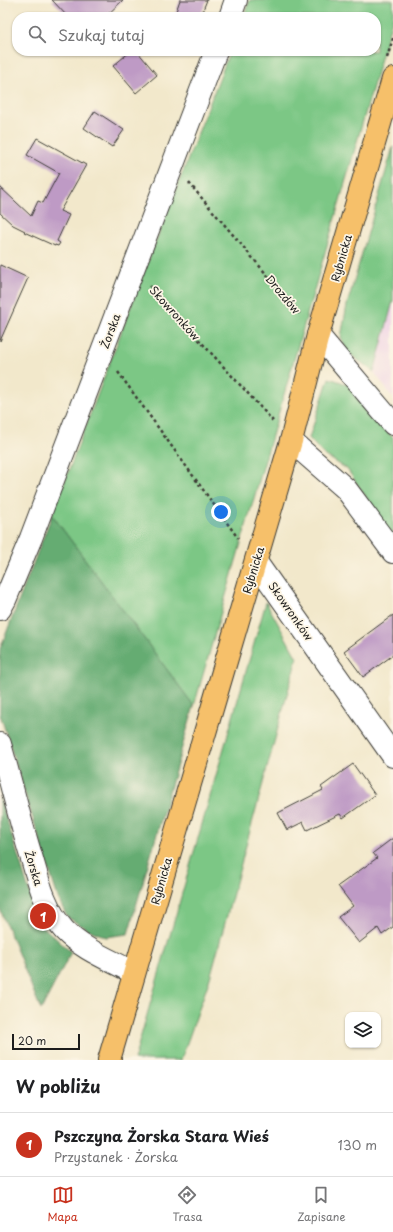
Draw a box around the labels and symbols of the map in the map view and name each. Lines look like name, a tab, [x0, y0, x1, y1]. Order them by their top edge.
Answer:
street label: Rybnicka	[326, 232, 356, 284]
street label: Drozdów	[262, 271, 305, 318]
street label: Skowronków	[146, 282, 204, 344]
street label: Żorska	[96, 311, 124, 351]
your location	[211, 502, 231, 522]
street label: Rybnicka	[238, 544, 268, 596]
street label: Skowronków	[264, 578, 318, 644]
street label: Żorska	[21, 848, 47, 888]
street label: Rybnicka	[146, 855, 176, 907]
pin: 1	[30, 901, 56, 931]
scale bar	[12, 1032, 80, 1051]

